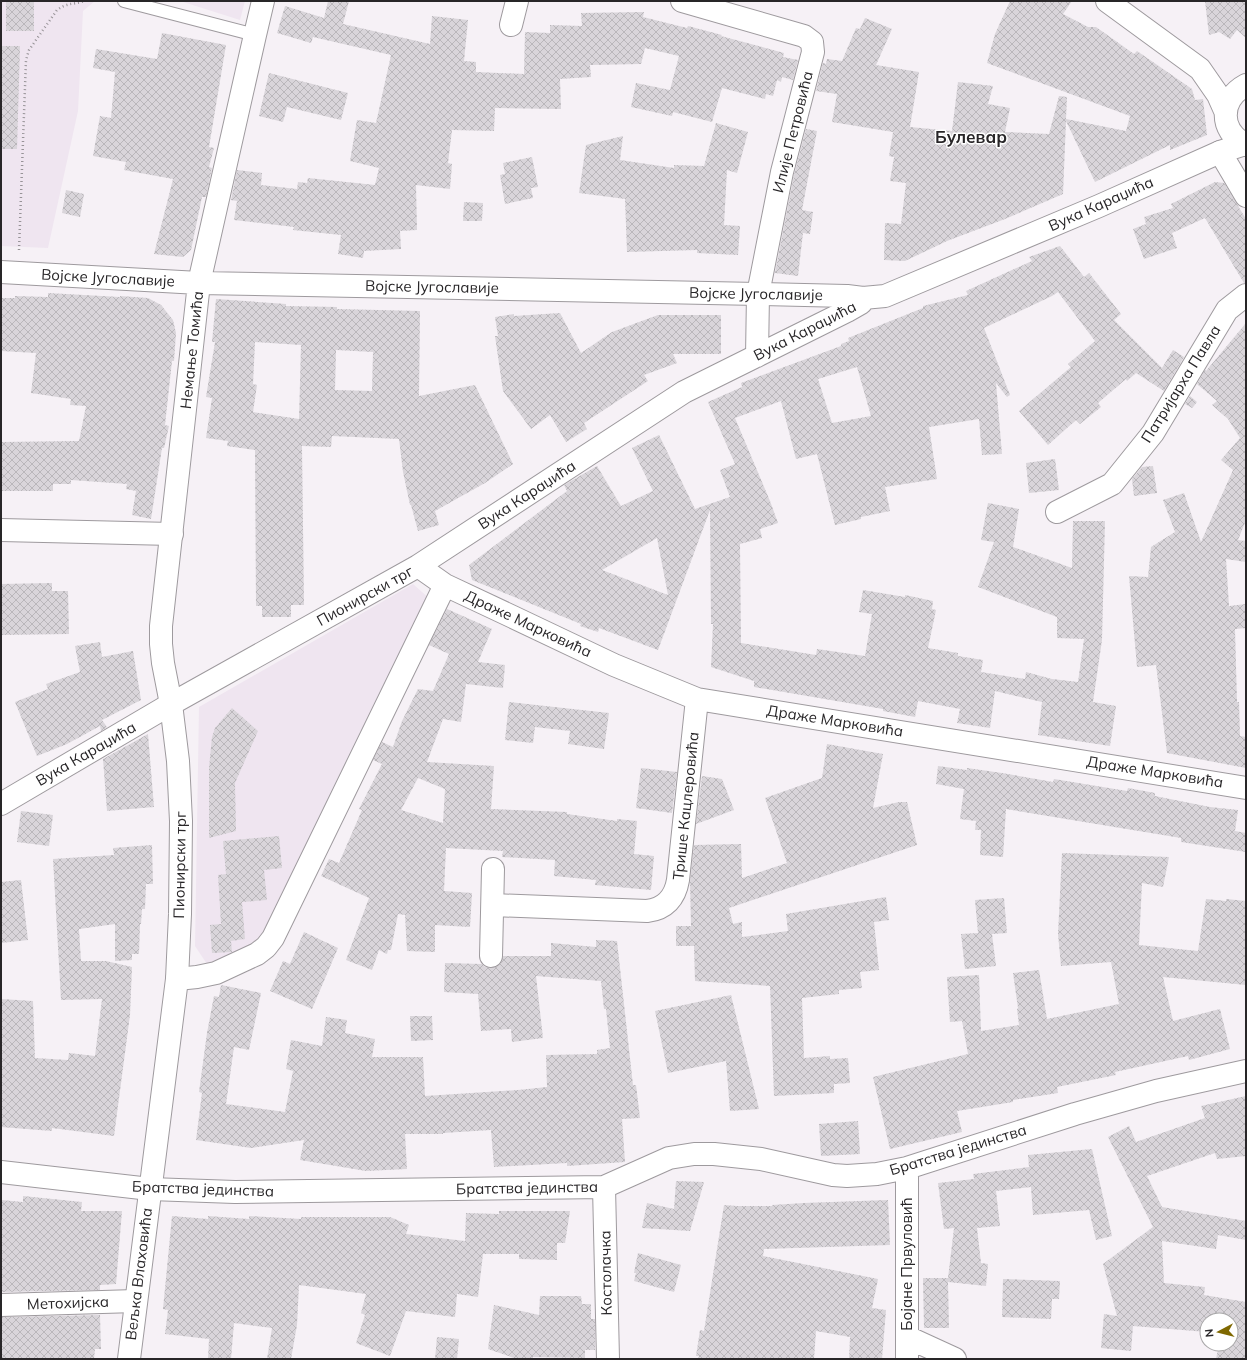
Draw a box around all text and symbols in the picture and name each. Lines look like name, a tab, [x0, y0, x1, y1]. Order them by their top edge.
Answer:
street label: Илије Петровића	[768, 69, 817, 195]
district label: Булевар	[935, 126, 1007, 147]
street label: Вука Караџића	[1045, 172, 1156, 235]
street label: Војске Југославије	[41, 265, 175, 290]
street label: Војске Југославије	[365, 276, 499, 297]
street label: Војске Југославије	[689, 283, 823, 304]
street label: Немање Томића	[176, 290, 207, 410]
street label: Вука Караџића	[750, 297, 859, 365]
street label: Патријарха Павла	[1137, 321, 1225, 446]
street label: Вука Караџића	[474, 456, 579, 533]
street label: Пионирски трг	[313, 561, 417, 630]
street label: Драже Марковића	[462, 586, 595, 661]
street label: Драже Марковића	[765, 700, 905, 741]
street label: Вука Караџића	[32, 717, 139, 790]
street label: Трише Кацлеровића	[668, 731, 703, 881]
street label: Драже Марковића	[1085, 751, 1225, 792]
street label: Пионирски трг	[169, 811, 190, 919]
street label: Братства јединства	[887, 1120, 1029, 1179]
street label: Братства јединства	[132, 1177, 274, 1200]
street label: Братства јединства	[456, 1177, 598, 1198]
street label: Бојане Првуловић	[897, 1197, 916, 1331]
street label: Вељка Влаховића	[121, 1207, 156, 1341]
street label: Костолачка	[595, 1230, 616, 1316]
street label: Метохијска	[27, 1292, 109, 1313]
north arrow	[1199, 1312, 1239, 1352]
text: N	[1202, 1328, 1217, 1338]

